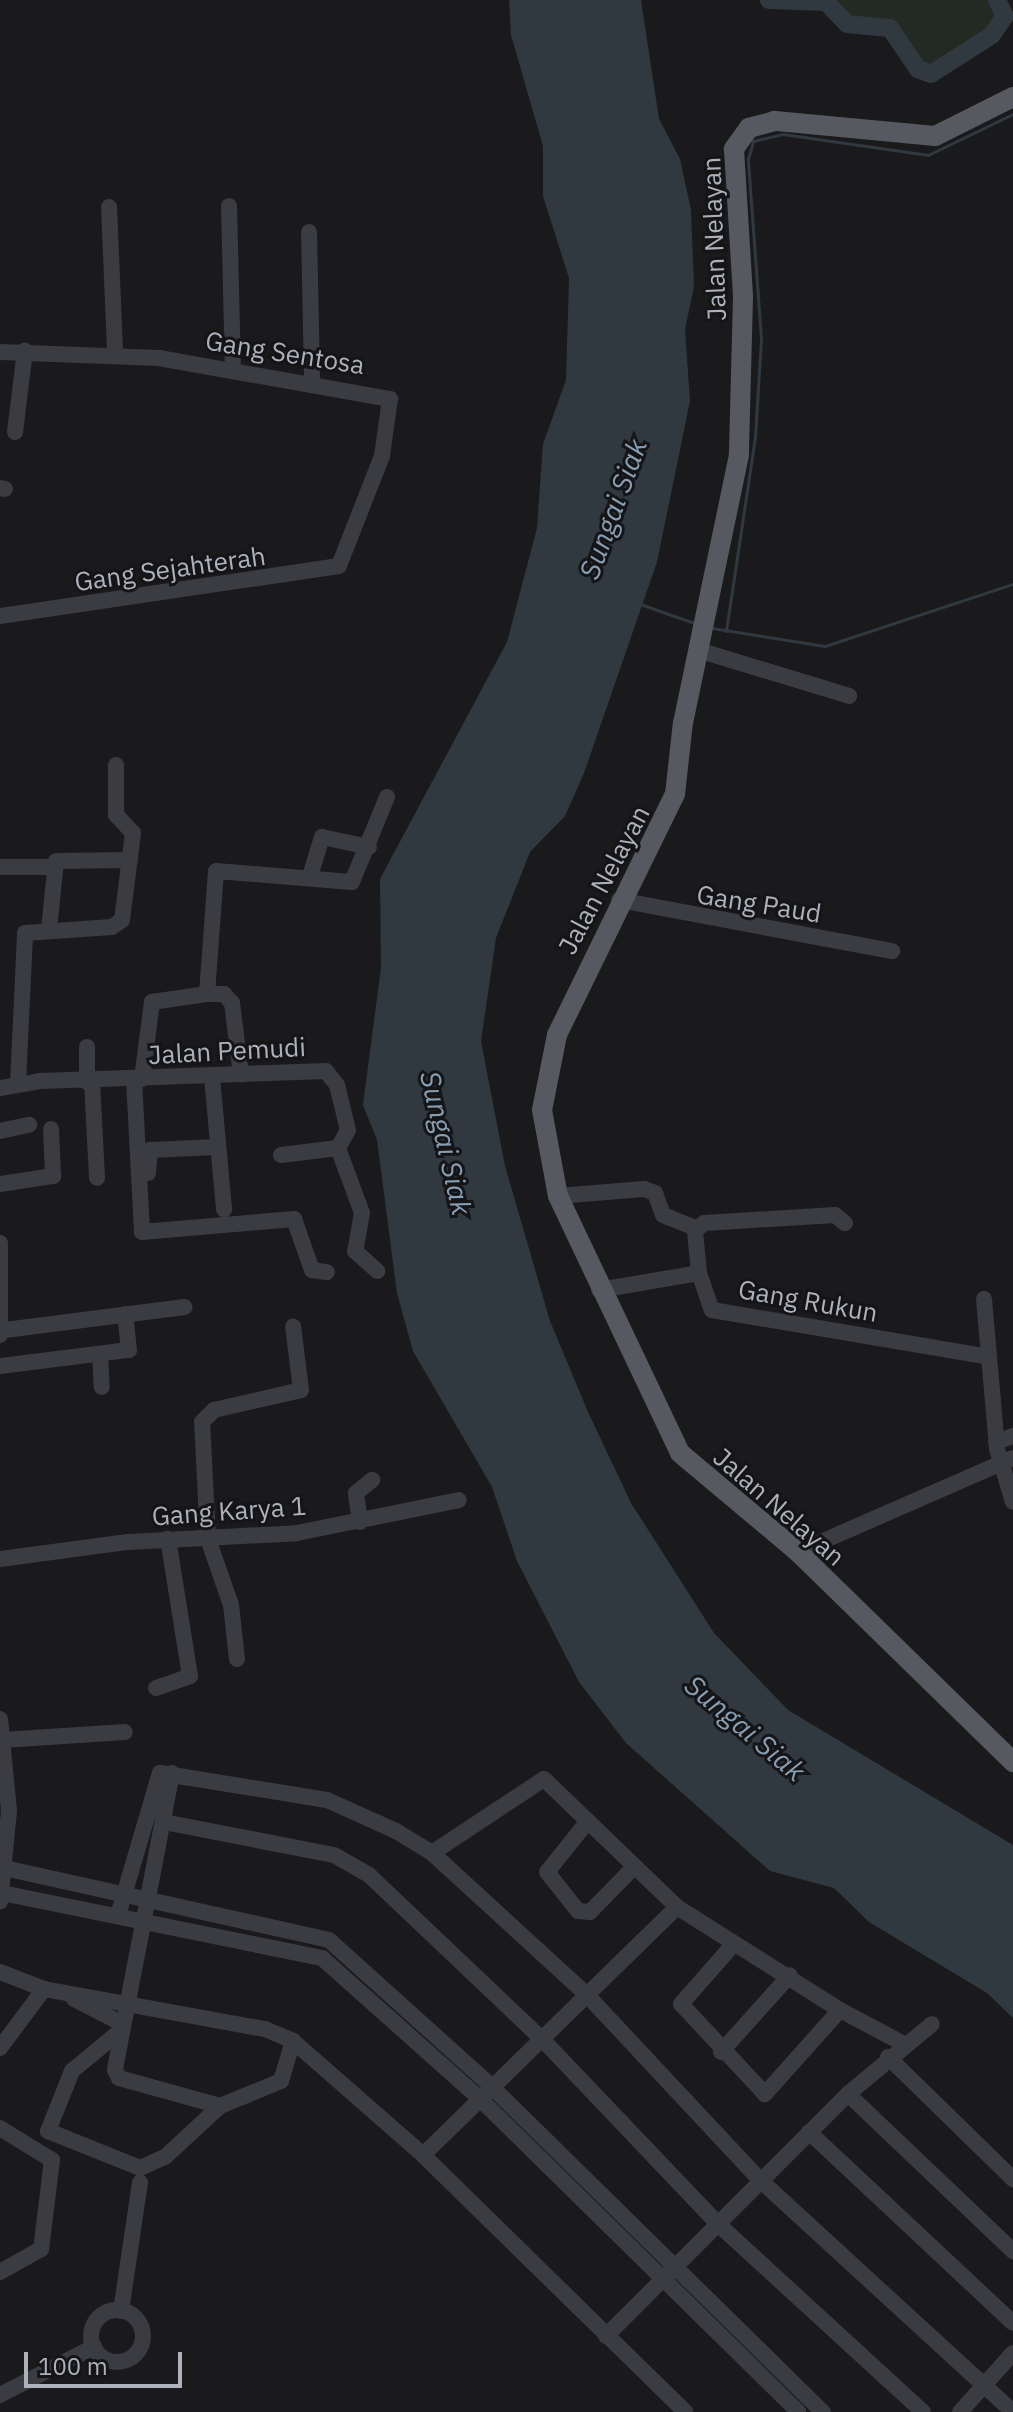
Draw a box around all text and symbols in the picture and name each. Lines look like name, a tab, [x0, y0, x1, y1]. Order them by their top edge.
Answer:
street label: Jalan Nelayan	[696, 157, 732, 321]
street label: Gang Sentosa	[203, 325, 367, 381]
water label: Sungai Siak	[572, 434, 654, 584]
street label: Gang Sejahterah	[73, 540, 267, 598]
street label: Jalan Nelayan	[552, 800, 656, 960]
street label: Gang Paud	[694, 879, 824, 929]
street label: Jalan Pemudi	[148, 1031, 306, 1071]
water label: Sungai Siak	[413, 1068, 479, 1218]
street label: Gang Rukun	[736, 1273, 880, 1329]
street label: Jalan Nelayan	[707, 1442, 851, 1572]
street label: Gang Karya 1	[151, 1490, 307, 1532]
water label: Sungai Siak	[678, 1668, 812, 1788]
scale bar	[28, 2336, 186, 2386]
text: 100 m	[38, 2350, 108, 2382]

